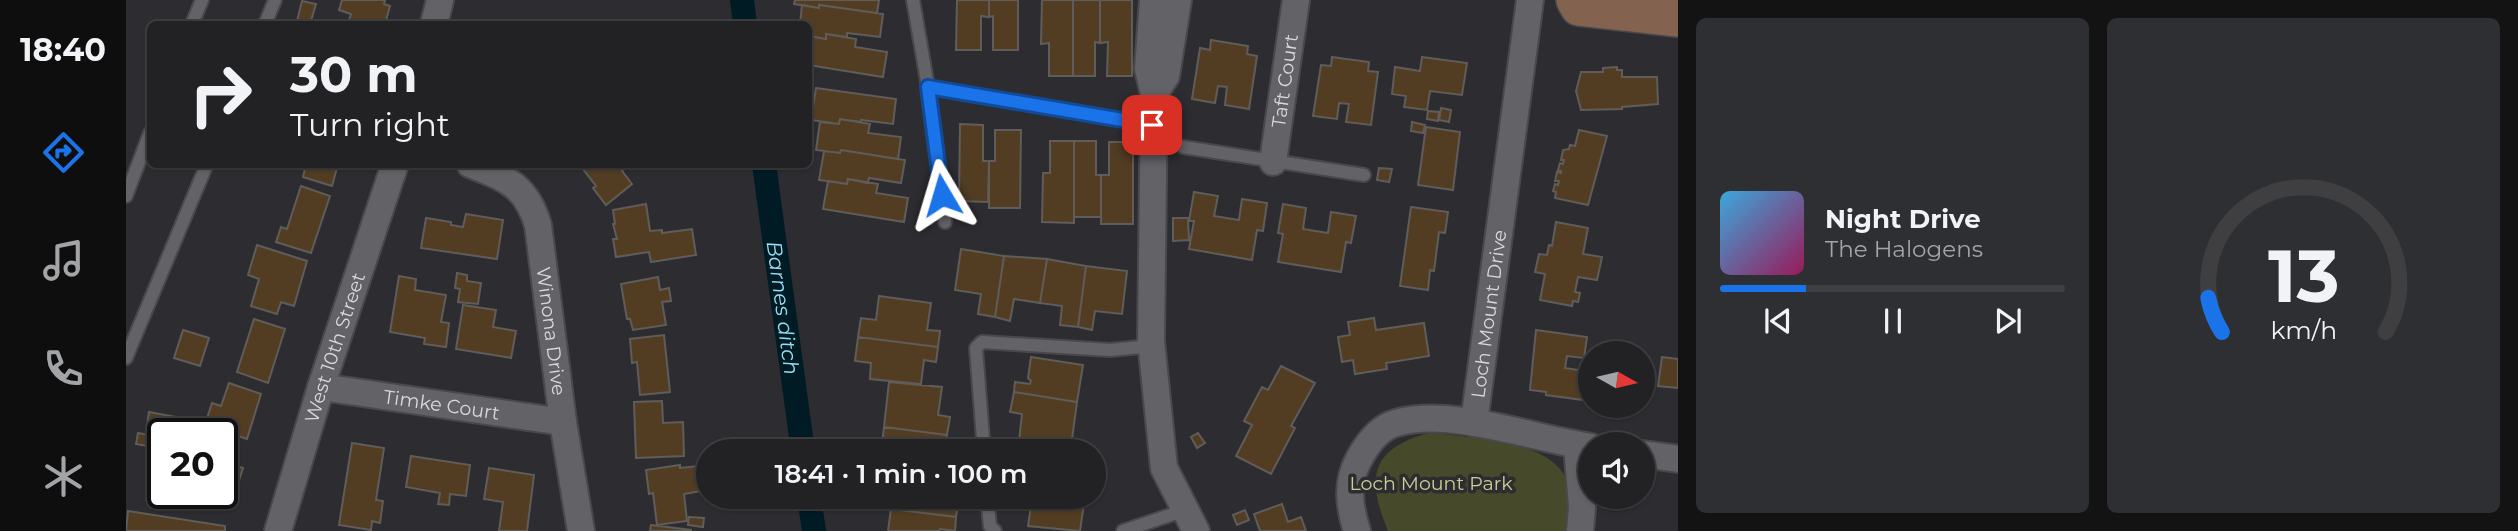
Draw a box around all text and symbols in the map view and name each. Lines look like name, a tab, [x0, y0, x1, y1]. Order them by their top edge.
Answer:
text: 18:40	[20, 30, 106, 69]
street label: Taft Court	[1267, 32, 1303, 129]
text: 30 m	[290, 45, 418, 104]
icon: right	[175, 49, 266, 140]
pin	[1122, 95, 1182, 155]
text: Turn right	[290, 105, 450, 144]
icon: arrive	[1133, 106, 1171, 144]
icon: directions	[39, 128, 88, 177]
position arrow	[905, 158, 979, 232]
text: Night Drive	[1825, 203, 1981, 235]
street label: Loch Mount Drive	[1466, 228, 1511, 400]
text: 13	[2268, 232, 2339, 320]
text: The Halogens	[1825, 235, 1983, 263]
icon: music	[39, 236, 88, 285]
water label: Barnes ditch	[762, 239, 805, 376]
street label: Winona Drive	[532, 265, 571, 397]
street label: West 10th Street	[300, 269, 370, 425]
icon: previous	[1759, 302, 1797, 340]
icon: pause	[1874, 302, 1912, 340]
icon: next	[1989, 302, 2027, 340]
text: km/h	[2270, 314, 2337, 344]
north arrow	[1578, 341, 1656, 418]
map controls	[1578, 341, 1655, 509]
icon: phone	[39, 344, 88, 393]
street label: Timke Court	[382, 385, 502, 424]
speed limit sign: 20	[147, 418, 238, 509]
button: sound	[1578, 432, 1655, 509]
icon: climate	[39, 452, 88, 501]
text: 18:41 · 1 min · 100 m	[775, 458, 1027, 490]
park label: Loch Mount Park	[1349, 472, 1513, 495]

